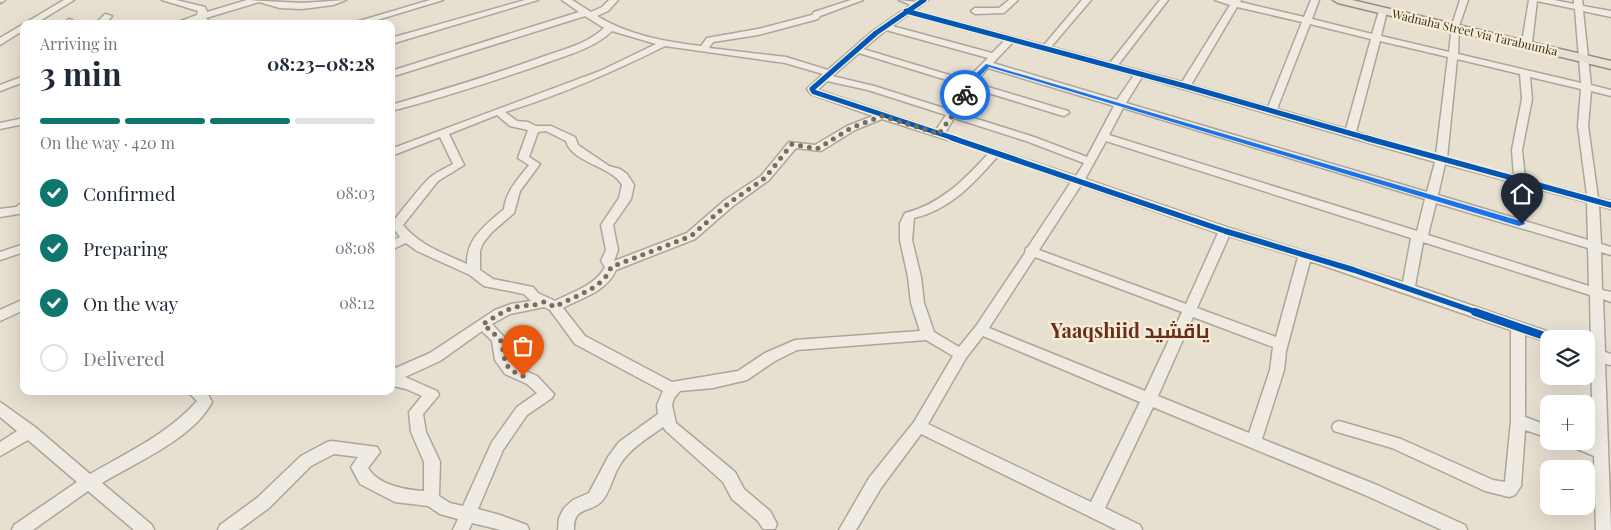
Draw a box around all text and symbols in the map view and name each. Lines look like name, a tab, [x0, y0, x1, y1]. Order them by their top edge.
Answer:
street label: Wadnaha Street via Tarabuunka	[1390, 5, 1560, 59]
text: Arriving in	[40, 33, 118, 54]
text: 08:23–08:28	[267, 50, 375, 76]
text: 3 min	[40, 51, 122, 94]
courier	[940, 70, 990, 120]
icon: bike	[951, 81, 979, 109]
text: On the way · 420 m	[40, 132, 175, 153]
pin	[1501, 173, 1543, 224]
icon: check	[40, 179, 68, 207]
text: Confirmed	[83, 180, 176, 206]
icon: home	[1508, 180, 1536, 208]
text: 08:03	[336, 182, 375, 203]
icon: check	[40, 234, 68, 262]
text: Preparing	[83, 235, 168, 261]
text: 08:08	[335, 237, 375, 258]
icon: check	[40, 289, 68, 317]
text: On the way	[83, 290, 178, 316]
text: 08:12	[339, 292, 375, 313]
district label: Yaaqshiid ياقشيد	[1050, 316, 1209, 343]
pin	[502, 325, 544, 376]
map controls	[1540, 330, 1595, 515]
button: layers	[1540, 330, 1595, 385]
icon: bag	[509, 332, 537, 360]
text: Delivered	[83, 345, 165, 371]
button: +	[1540, 395, 1595, 450]
button: −	[1540, 460, 1595, 515]

